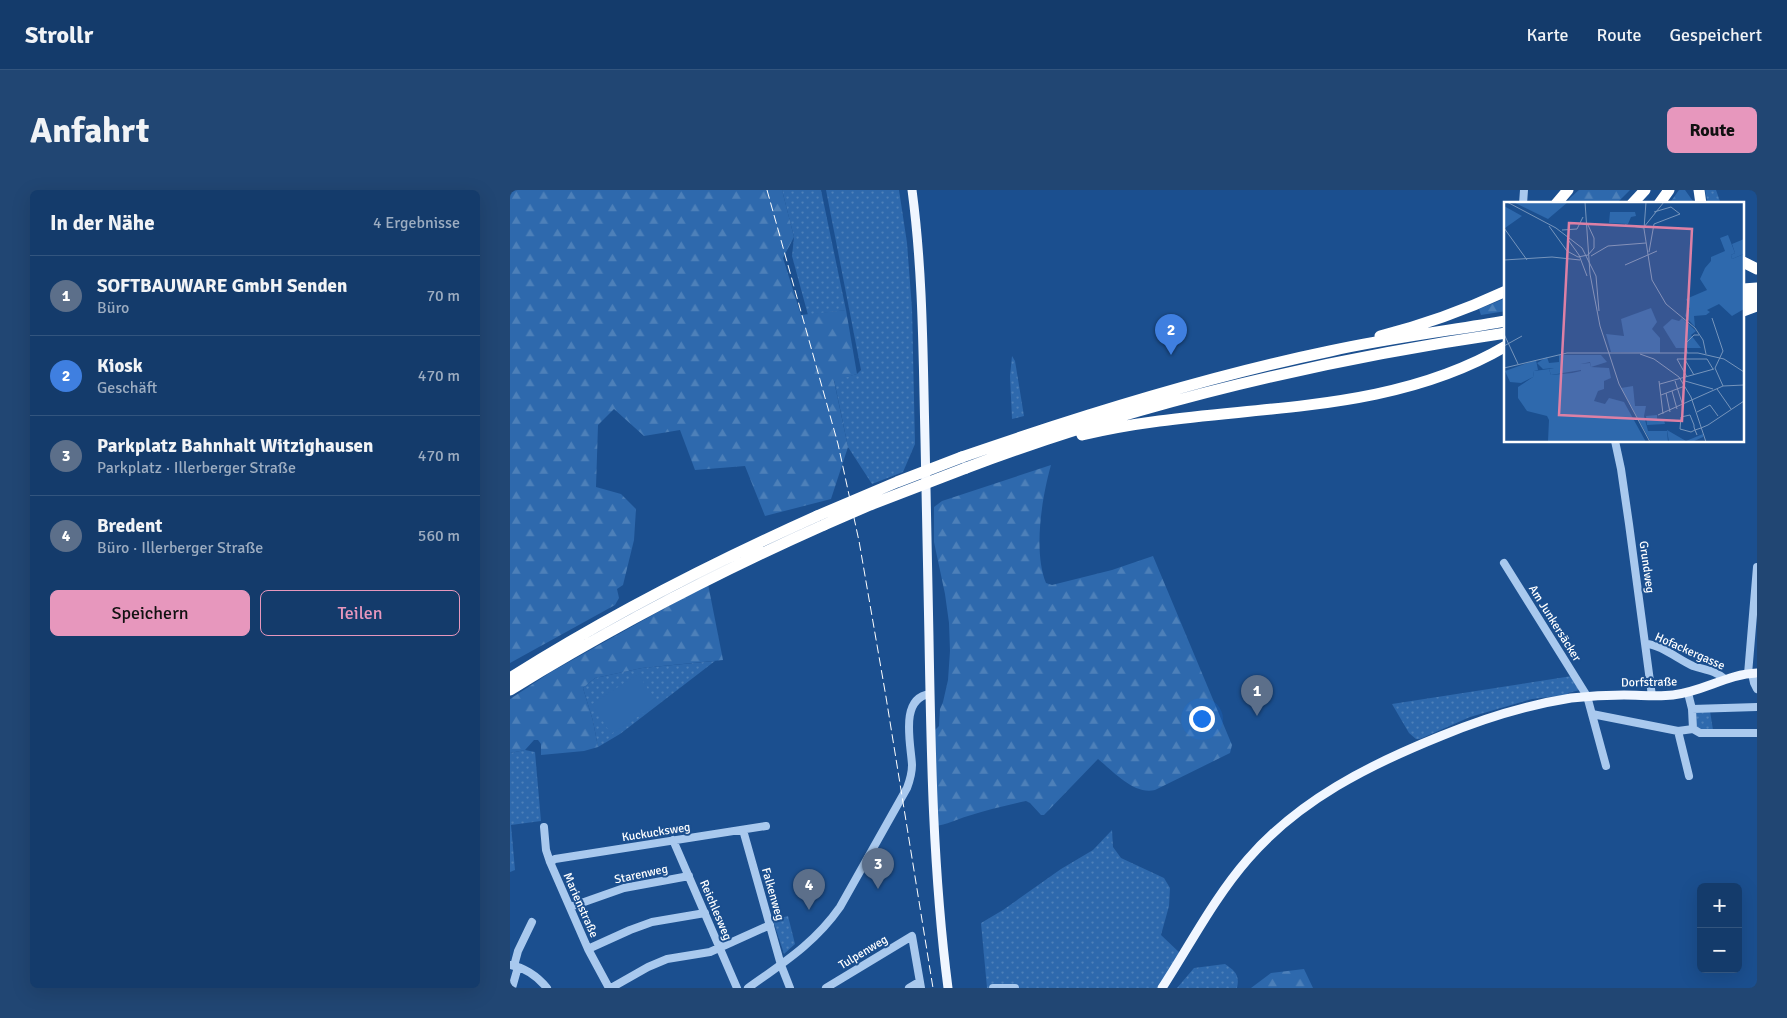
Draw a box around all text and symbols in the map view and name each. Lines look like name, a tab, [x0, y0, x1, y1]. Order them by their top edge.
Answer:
text: Strollr	[25, 20, 93, 50]
text: Karte	[1527, 24, 1569, 46]
text: Route	[1597, 24, 1642, 46]
text: Gespeichert	[1670, 24, 1762, 46]
button: Route	[1667, 107, 1757, 153]
text: Anfahrt	[30, 109, 149, 152]
inset map	[1504, 202, 1744, 442]
text: In der Nähe	[50, 210, 155, 236]
text: 4 Ergebnisse	[373, 213, 460, 233]
text: SOFTBAUWARE GmbH Senden	[97, 274, 347, 298]
text: 1	[62, 286, 70, 306]
text: 70 m	[426, 286, 460, 306]
text: Büro	[97, 298, 129, 318]
pin: 2	[1155, 314, 1187, 355]
text: Kiosk	[97, 354, 143, 378]
text: 2	[62, 366, 70, 386]
text: 470 m	[418, 366, 460, 386]
text: Geschäft	[97, 378, 157, 398]
text: Parkplatz Bahnhalt Witzighausen	[97, 434, 373, 458]
text: 3	[62, 446, 70, 466]
text: 470 m	[418, 446, 460, 466]
text: Parkplatz · Illerberger Straße	[97, 458, 296, 478]
text: Bredent	[97, 514, 162, 538]
text: 4	[62, 526, 70, 546]
text: 560 m	[418, 526, 460, 546]
text: Büro · Illerberger Straße	[97, 538, 263, 558]
street label: Grundweg	[1635, 540, 1658, 594]
street label: Am Junkersäcker	[1525, 582, 1584, 665]
button: Speichern	[50, 590, 250, 636]
button: Teilen	[260, 590, 460, 636]
street label: Hofackergasse	[1652, 629, 1727, 674]
pin: 1	[1241, 675, 1273, 716]
street label: Dorfstraße	[1621, 675, 1677, 690]
your location	[1189, 706, 1215, 732]
street label: Kuckucksweg	[621, 820, 691, 845]
pin: 3	[862, 848, 894, 889]
street label: Starenweg	[613, 862, 669, 887]
street label: Falkenweg	[758, 866, 787, 922]
pin: 4	[793, 869, 825, 910]
street label: Marienstraße	[560, 870, 602, 940]
street label: Reichlesweg	[696, 878, 735, 943]
map controls	[1697, 883, 1742, 973]
button: +	[1697, 883, 1742, 928]
button: −	[1697, 928, 1742, 973]
street label: Tulpenweg	[836, 932, 891, 973]

